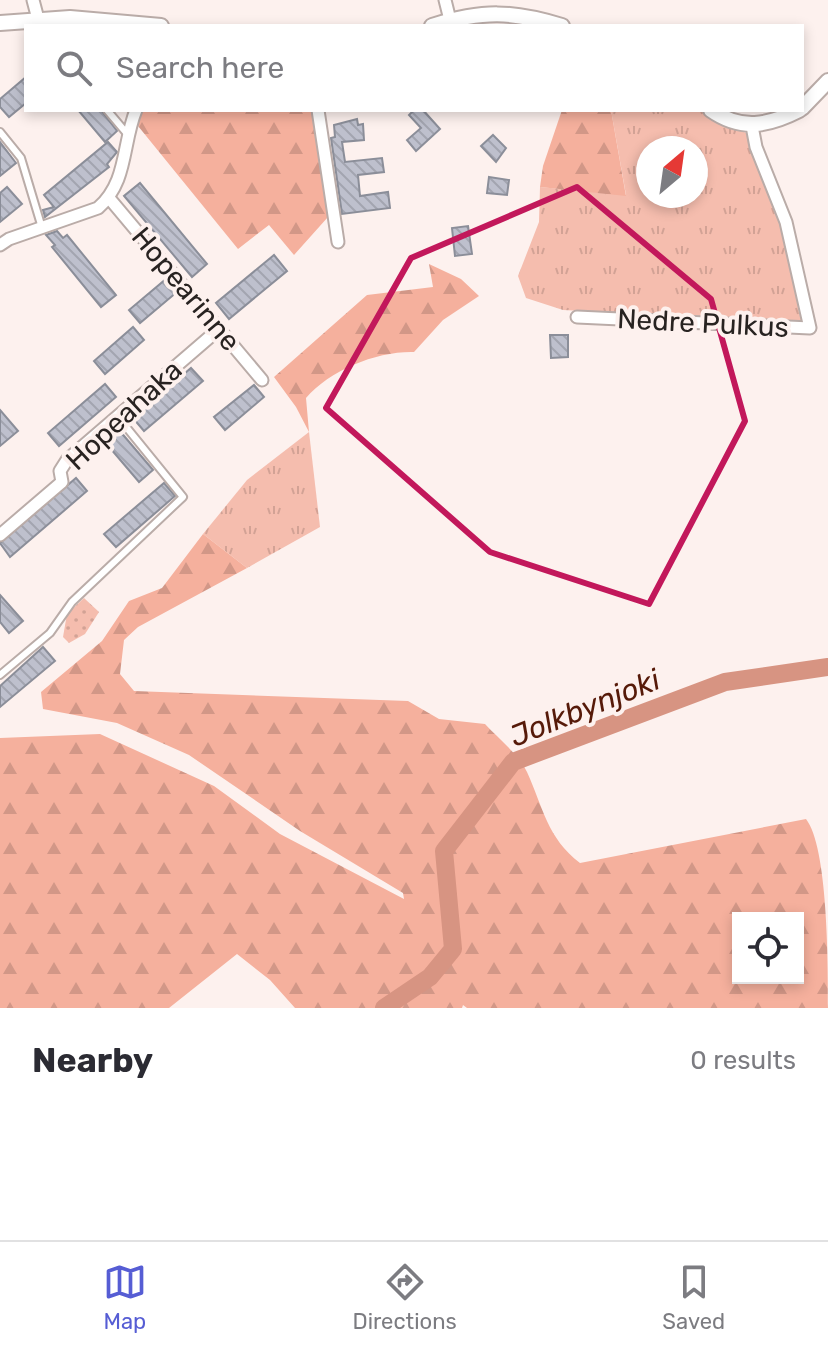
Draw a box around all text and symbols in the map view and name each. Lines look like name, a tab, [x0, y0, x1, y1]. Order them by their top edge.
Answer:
search box	[24, 24, 804, 112]
icon: search	[52, 46, 96, 90]
text: Search here	[116, 50, 284, 86]
north arrow	[636, 136, 708, 208]
street label: Hopearinne	[125, 221, 247, 357]
street label: Nedre Pulkus	[616, 302, 790, 344]
street label: Hopeahaka	[59, 353, 189, 477]
water label: Jolkbynjoki	[505, 661, 666, 754]
map controls	[732, 912, 804, 984]
button: locate	[732, 912, 804, 984]
text: Nearby	[32, 1040, 153, 1081]
text: 0 results	[690, 1045, 796, 1076]
tab: Map	[103, 1260, 147, 1335]
tab: Directions	[352, 1260, 457, 1335]
tab: Saved	[662, 1260, 725, 1335]

